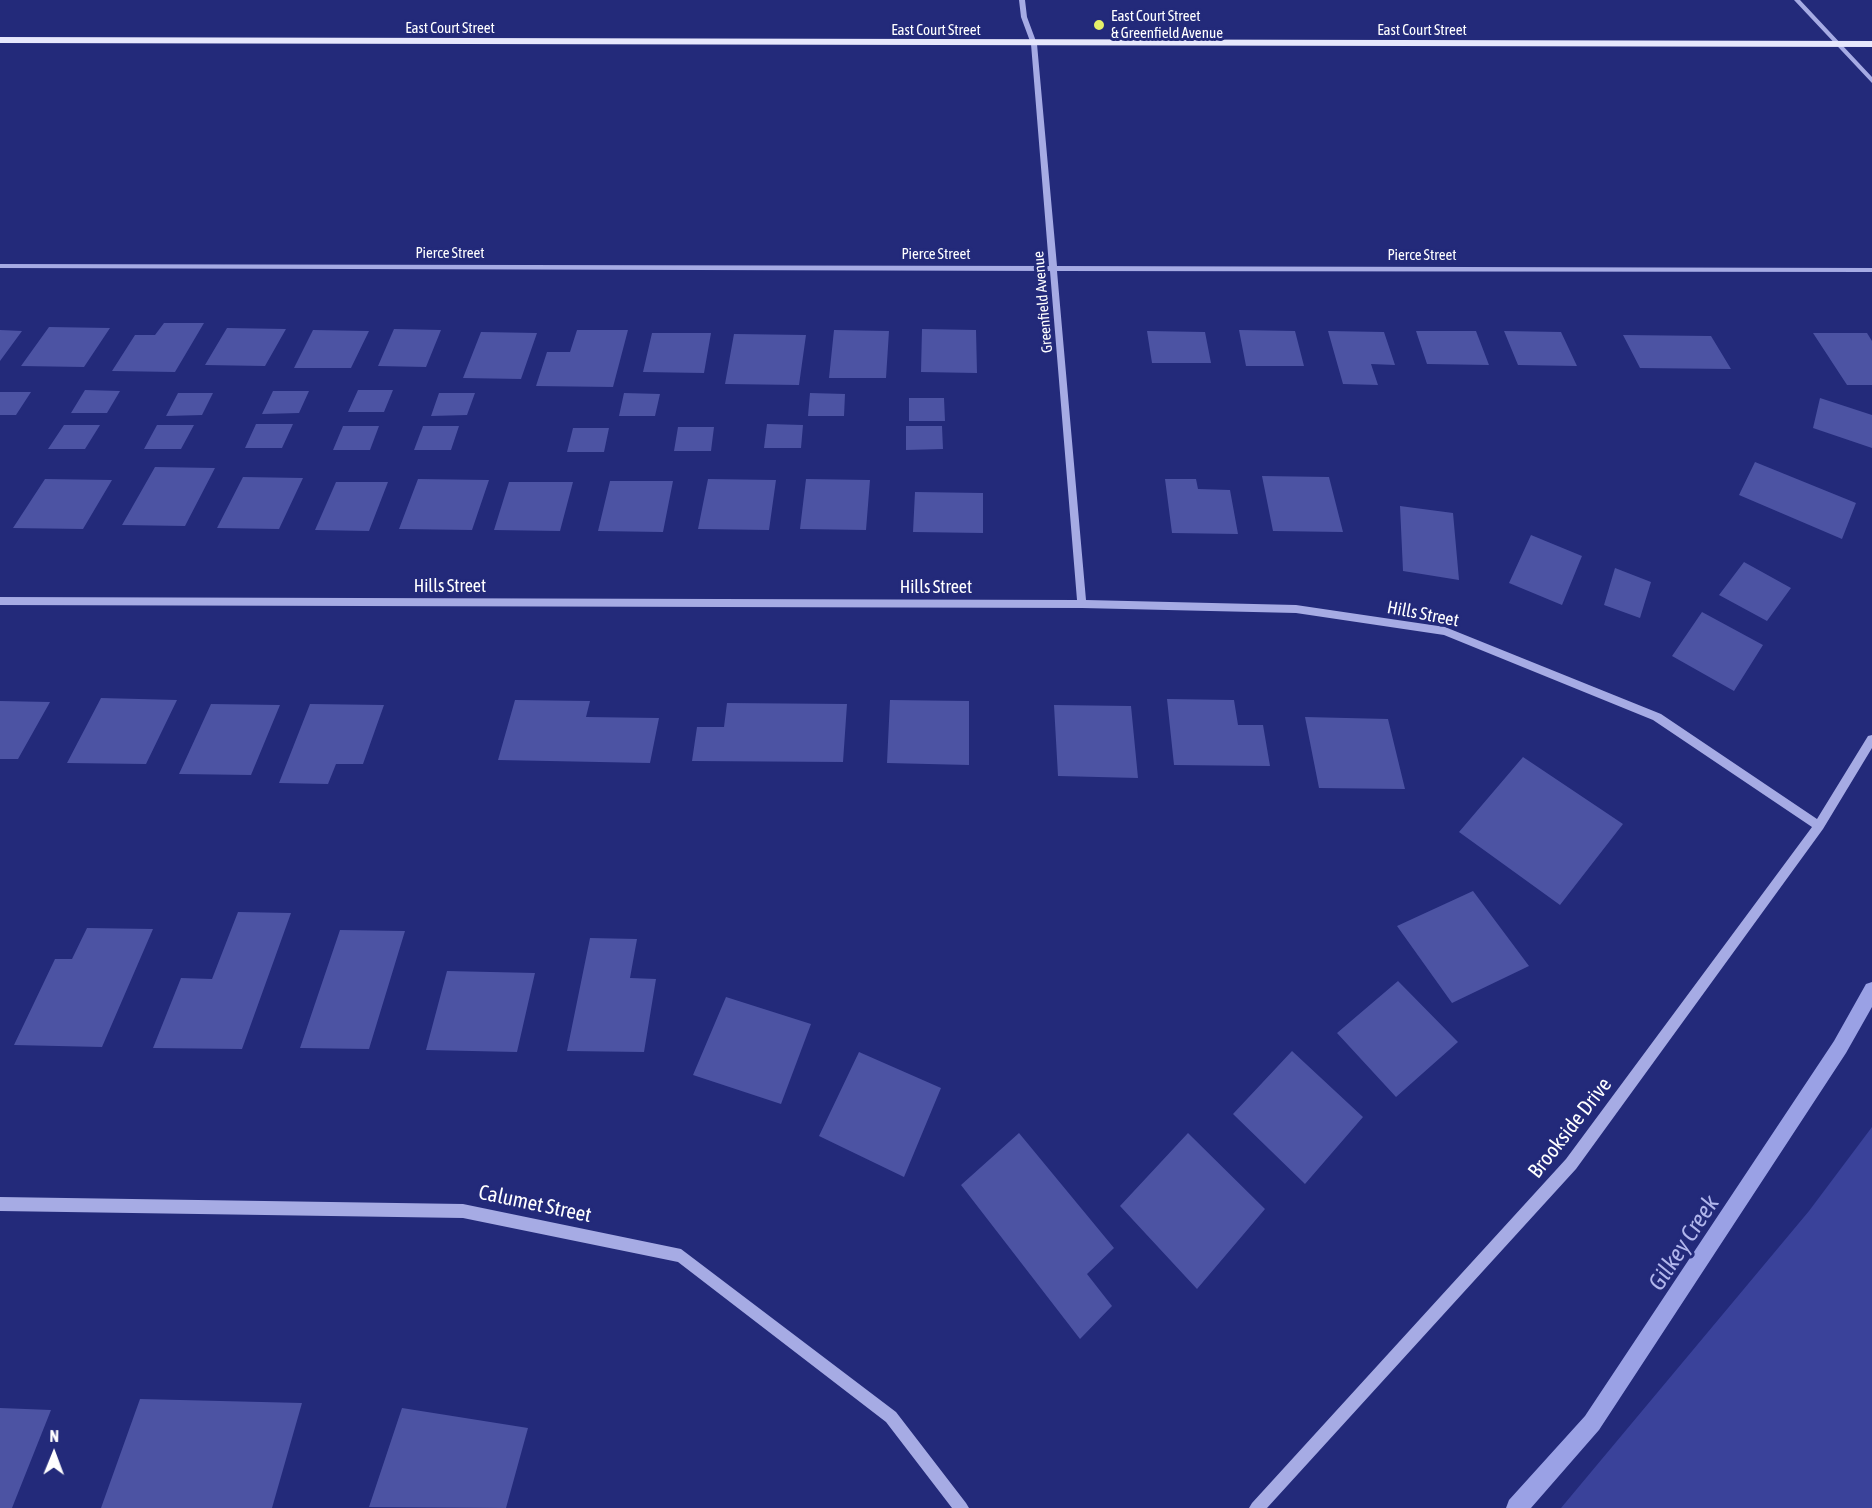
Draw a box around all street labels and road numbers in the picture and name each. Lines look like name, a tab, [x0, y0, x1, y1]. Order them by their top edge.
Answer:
street label: East Court Street	[405, 19, 495, 37]
street label: East Court Street	[891, 21, 981, 39]
street label: East Court Street	[1377, 21, 1467, 39]
street label: Pierce Street	[415, 244, 485, 262]
street label: Pierce Street	[901, 245, 971, 263]
street label: Pierce Street	[1387, 246, 1457, 264]
street label: Greenfield Avenue	[1030, 250, 1056, 354]
street label: Hills Street	[414, 575, 486, 597]
street label: Hills Street	[900, 576, 972, 598]
street label: Hills Street	[1385, 596, 1461, 632]
street label: Brookside Drive	[1523, 1073, 1617, 1183]
street label: Calumet Street	[476, 1180, 594, 1228]

